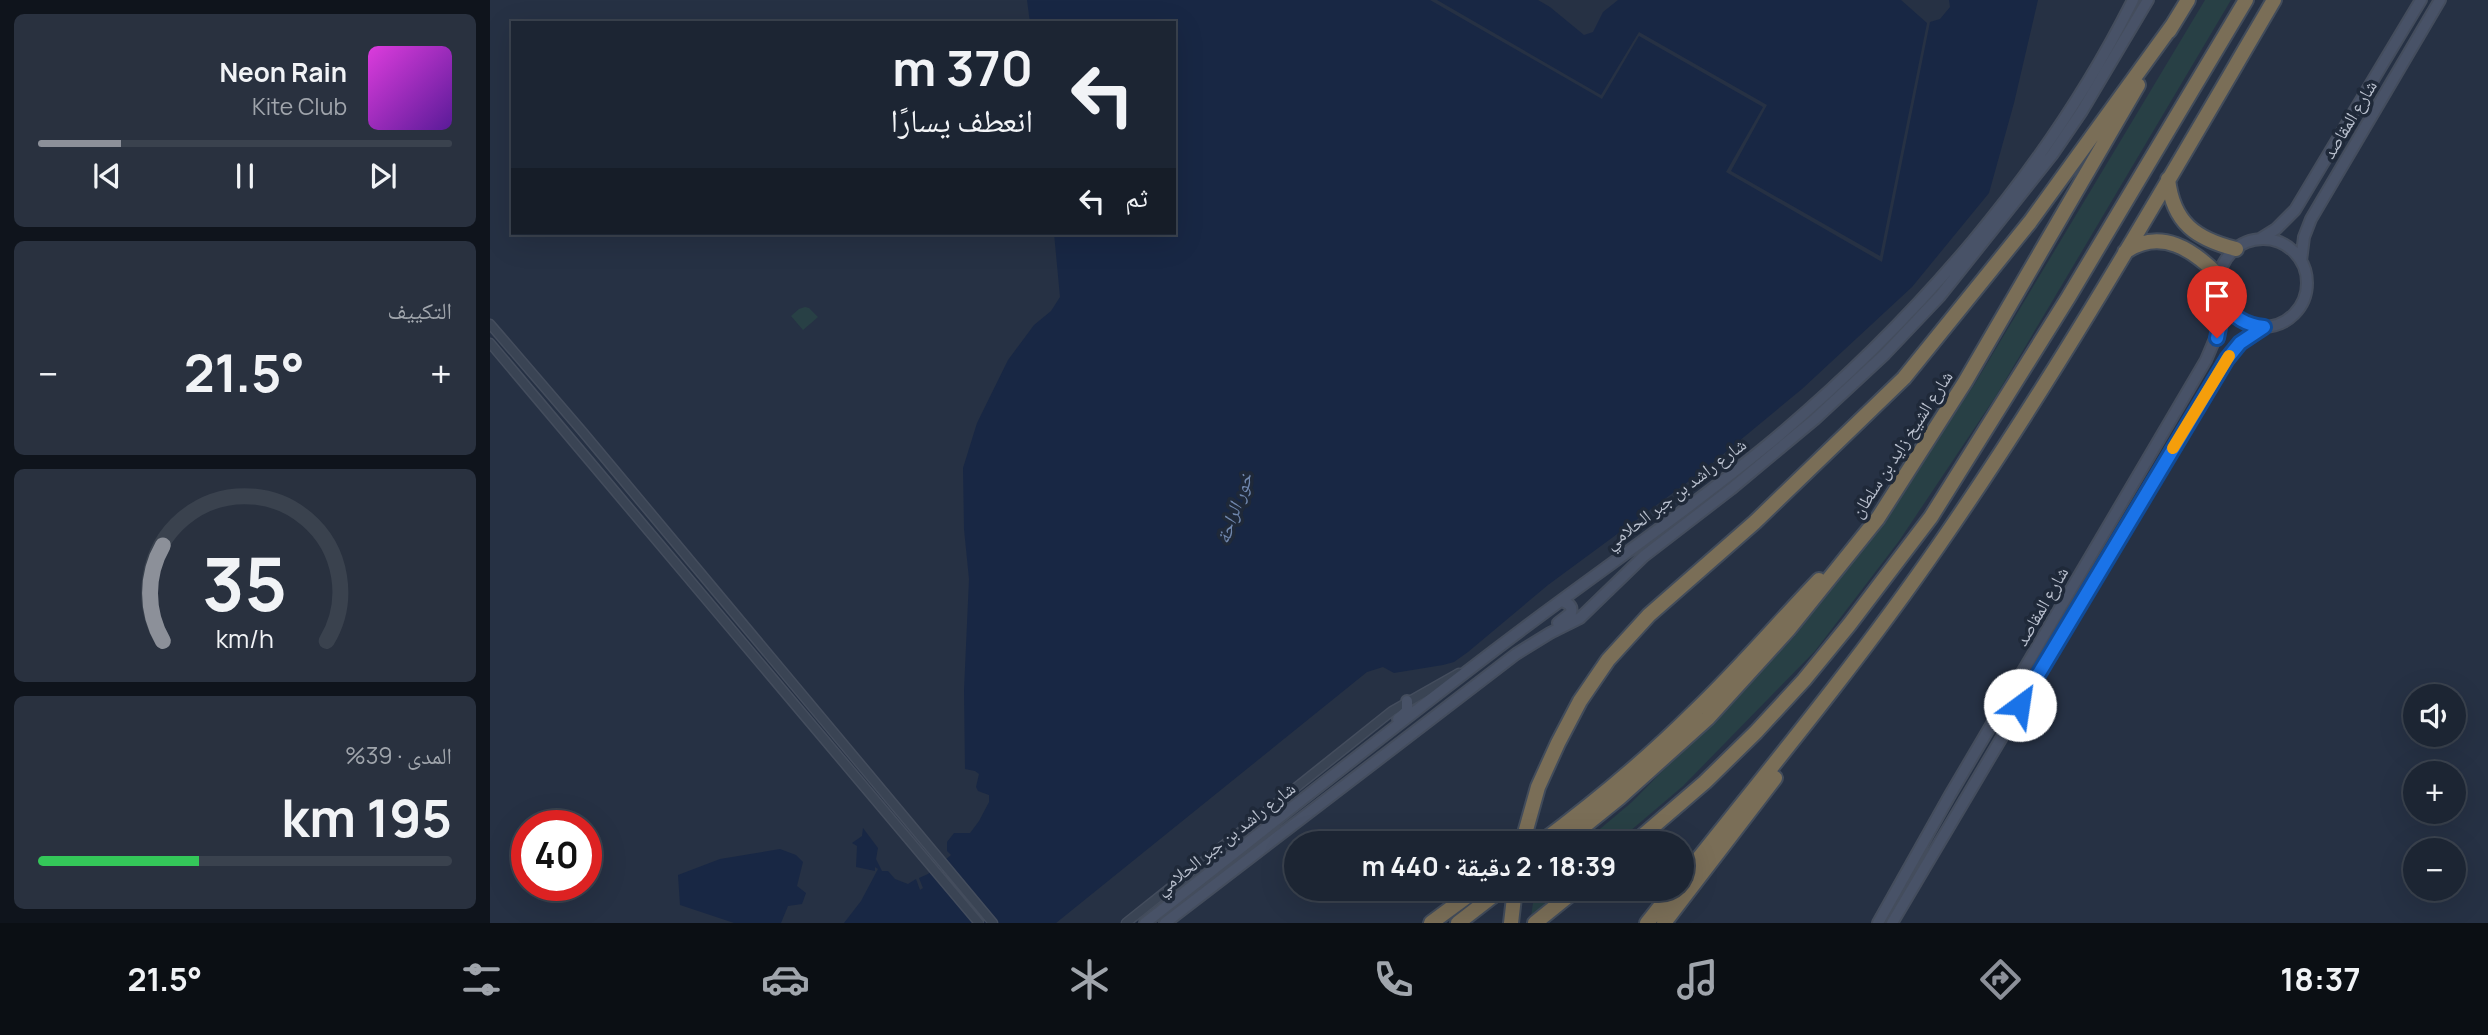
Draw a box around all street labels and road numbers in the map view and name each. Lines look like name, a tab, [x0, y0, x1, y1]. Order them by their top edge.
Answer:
street label: شارع المقاصد	[2316, 75, 2382, 163]
street label: شارع الشيخ زايد بن سلطان	[1844, 366, 1959, 523]
street label: شارع راشد بن جبر الحلامي	[1599, 432, 1753, 557]
street label: شارع المقاصد	[2009, 562, 2073, 650]
street label: شارع راشد بن جبر الحلامي	[1150, 776, 1302, 903]

